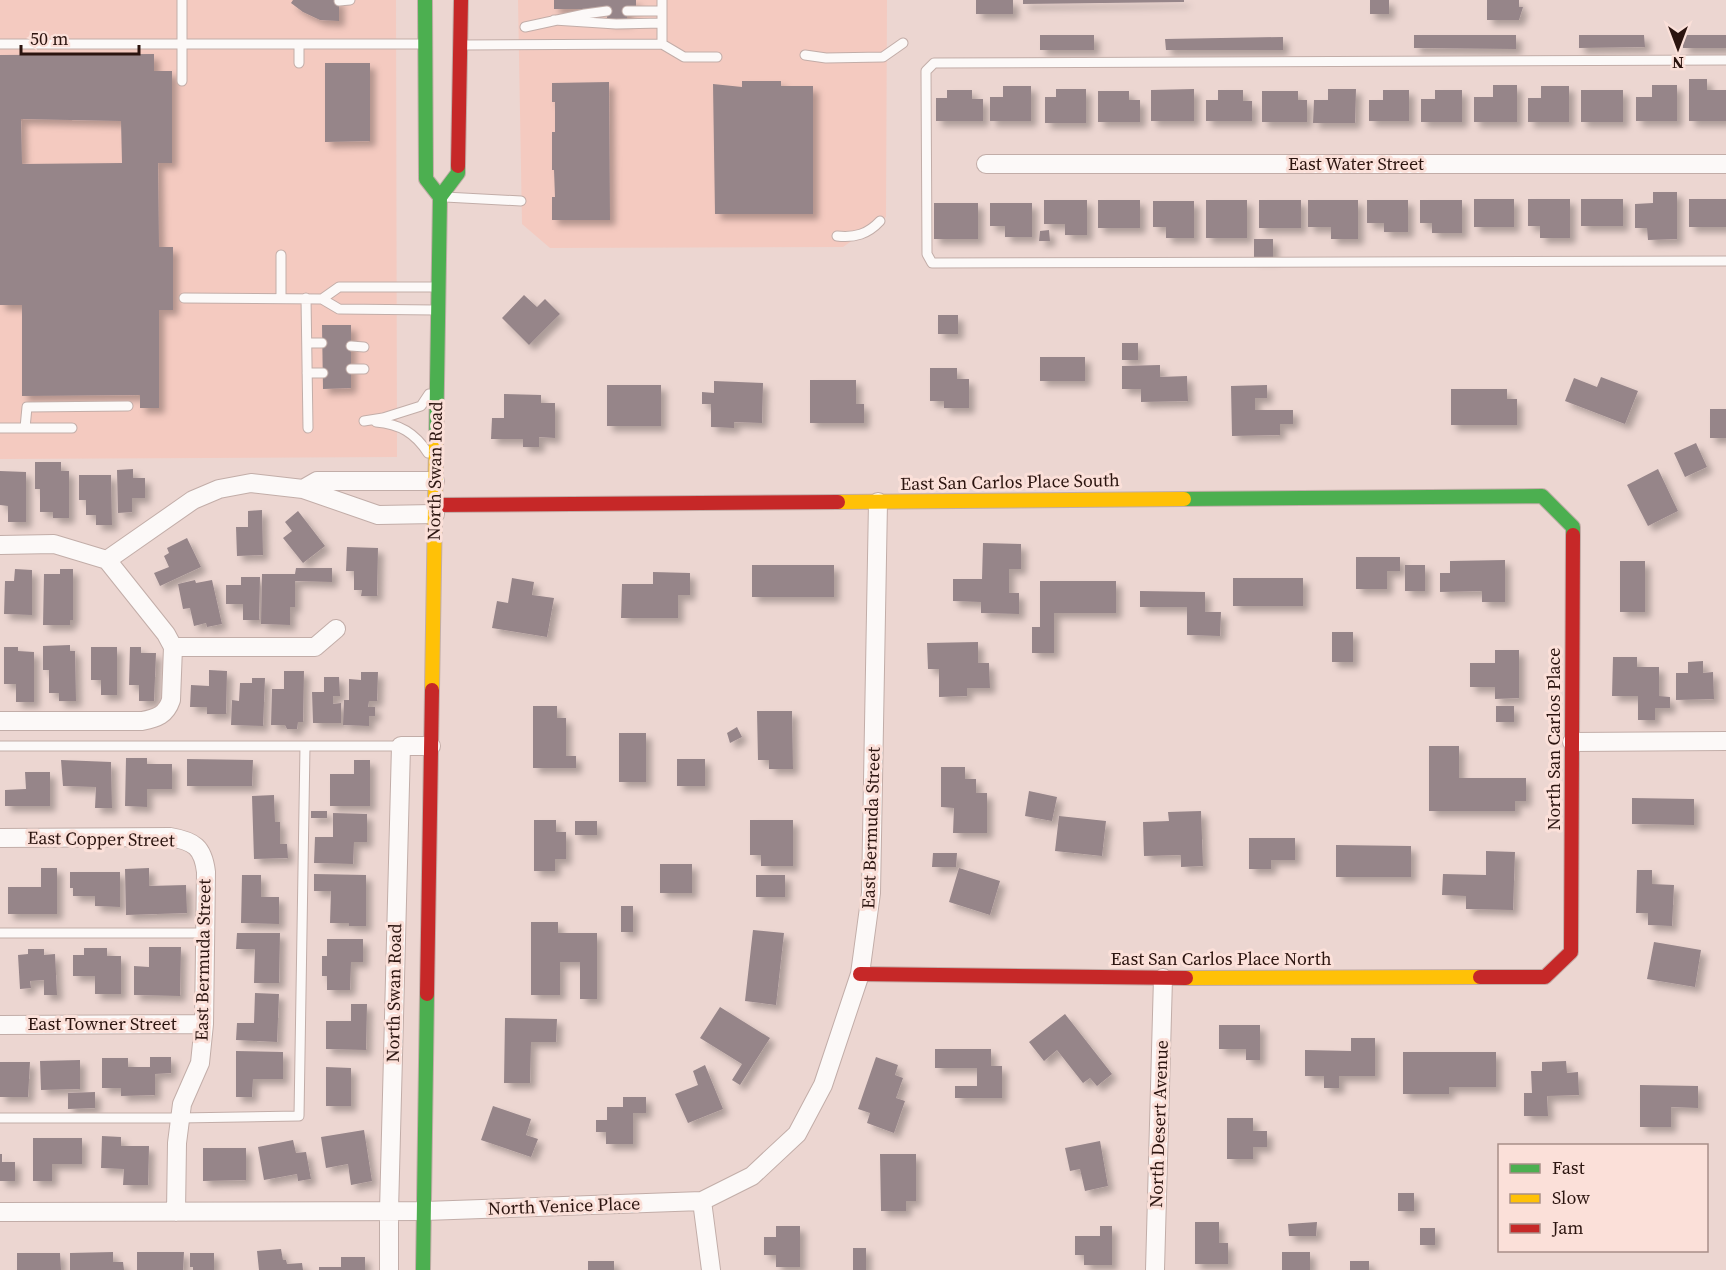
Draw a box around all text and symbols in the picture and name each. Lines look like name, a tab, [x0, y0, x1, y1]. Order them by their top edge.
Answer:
scale bar	[21, 18, 140, 56]
north arrow	[1648, 18, 1708, 78]
text: 50 m	[30, 26, 68, 51]
text: N	[1672, 52, 1684, 74]
street label: East Water Street	[1288, 151, 1424, 176]
street label: North Swan Road	[421, 401, 448, 541]
street label: East San Carlos Place South	[900, 467, 1120, 496]
street label: North San Carlos Place	[1541, 647, 1566, 831]
street label: East Bermuda Street	[855, 746, 886, 910]
street label: East Copper Street	[27, 825, 175, 852]
street label: East Bermuda Street	[189, 878, 216, 1041]
street label: North Swan Road	[380, 923, 407, 1063]
street label: East San Carlos Place North	[1111, 946, 1332, 971]
street label: East Towner Street	[27, 1011, 177, 1036]
street label: North Desert Avenue	[1143, 1040, 1174, 1208]
legend	[1498, 1144, 1708, 1252]
text: Fast	[1552, 1155, 1585, 1180]
text: Slow	[1552, 1185, 1590, 1210]
street label: North Venice Place	[487, 1190, 641, 1221]
text: Jam	[1551, 1215, 1584, 1240]

